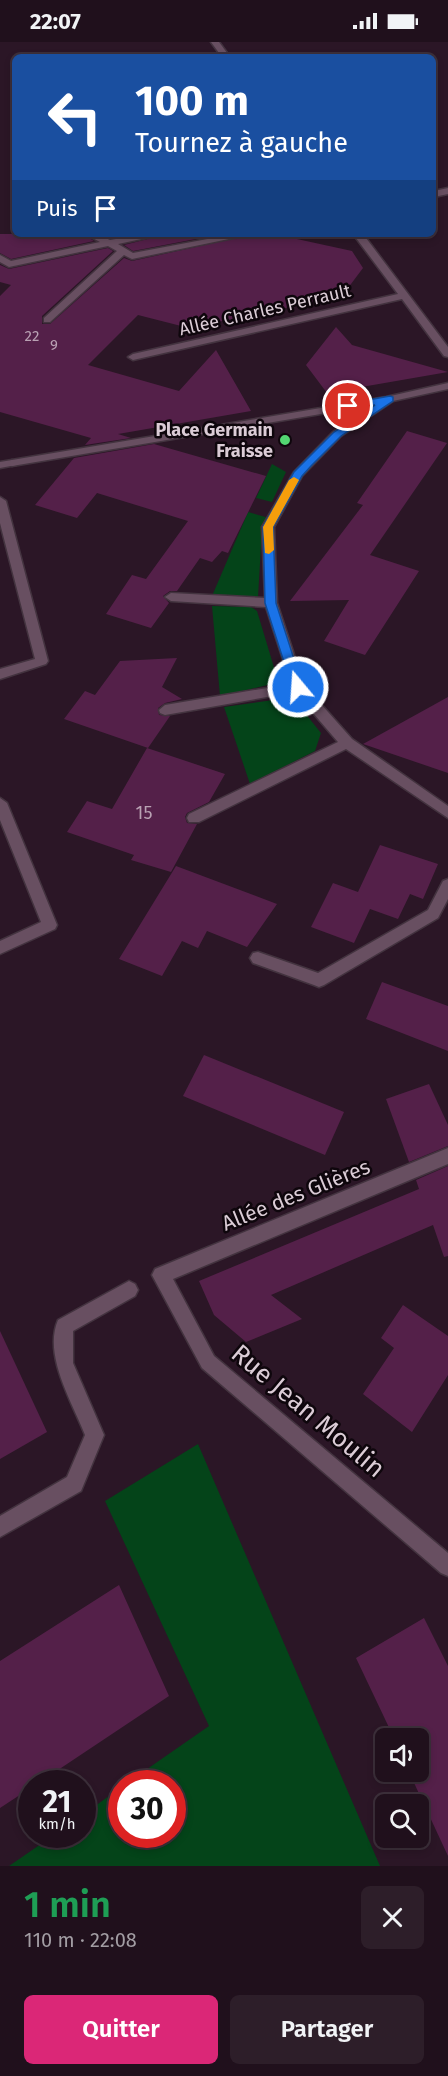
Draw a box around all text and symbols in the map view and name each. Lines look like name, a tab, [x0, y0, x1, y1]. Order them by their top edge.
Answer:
text: 22:07	[30, 8, 81, 35]
text: 100 m	[135, 76, 249, 126]
icon: left	[36, 78, 114, 156]
text: Tournez à gauche	[135, 127, 348, 159]
icon: arrive	[89, 192, 122, 225]
text: Puis	[36, 195, 77, 222]
street label: Allée Charles Perrault	[177, 279, 353, 340]
house number: 22	[25, 327, 39, 345]
house number: 9	[50, 336, 58, 354]
pin	[322, 380, 373, 431]
icon: arrive	[331, 389, 364, 422]
place label: Place Germain Fraisse	[155, 419, 273, 462]
marker: Place Germain Fraisse	[278, 433, 292, 447]
position arrow	[266, 655, 330, 719]
house number: 15	[136, 802, 152, 824]
street label: Allée des Glières	[218, 1153, 374, 1237]
street label: Rue Jean Moulin	[225, 1338, 391, 1484]
map controls	[375, 1728, 429, 1848]
button: sound	[375, 1728, 429, 1782]
speed limit sign: 30	[108, 1770, 186, 1848]
text: 21	[43, 1784, 71, 1820]
button: search	[375, 1794, 429, 1848]
text: km/h	[38, 1815, 76, 1833]
text: 1 min	[24, 1883, 111, 1927]
button: close	[361, 1886, 424, 1949]
text: 110 m · 22:08	[24, 1928, 137, 1952]
button: Quitter	[24, 1995, 218, 2064]
button: Partager	[230, 1995, 424, 2064]

